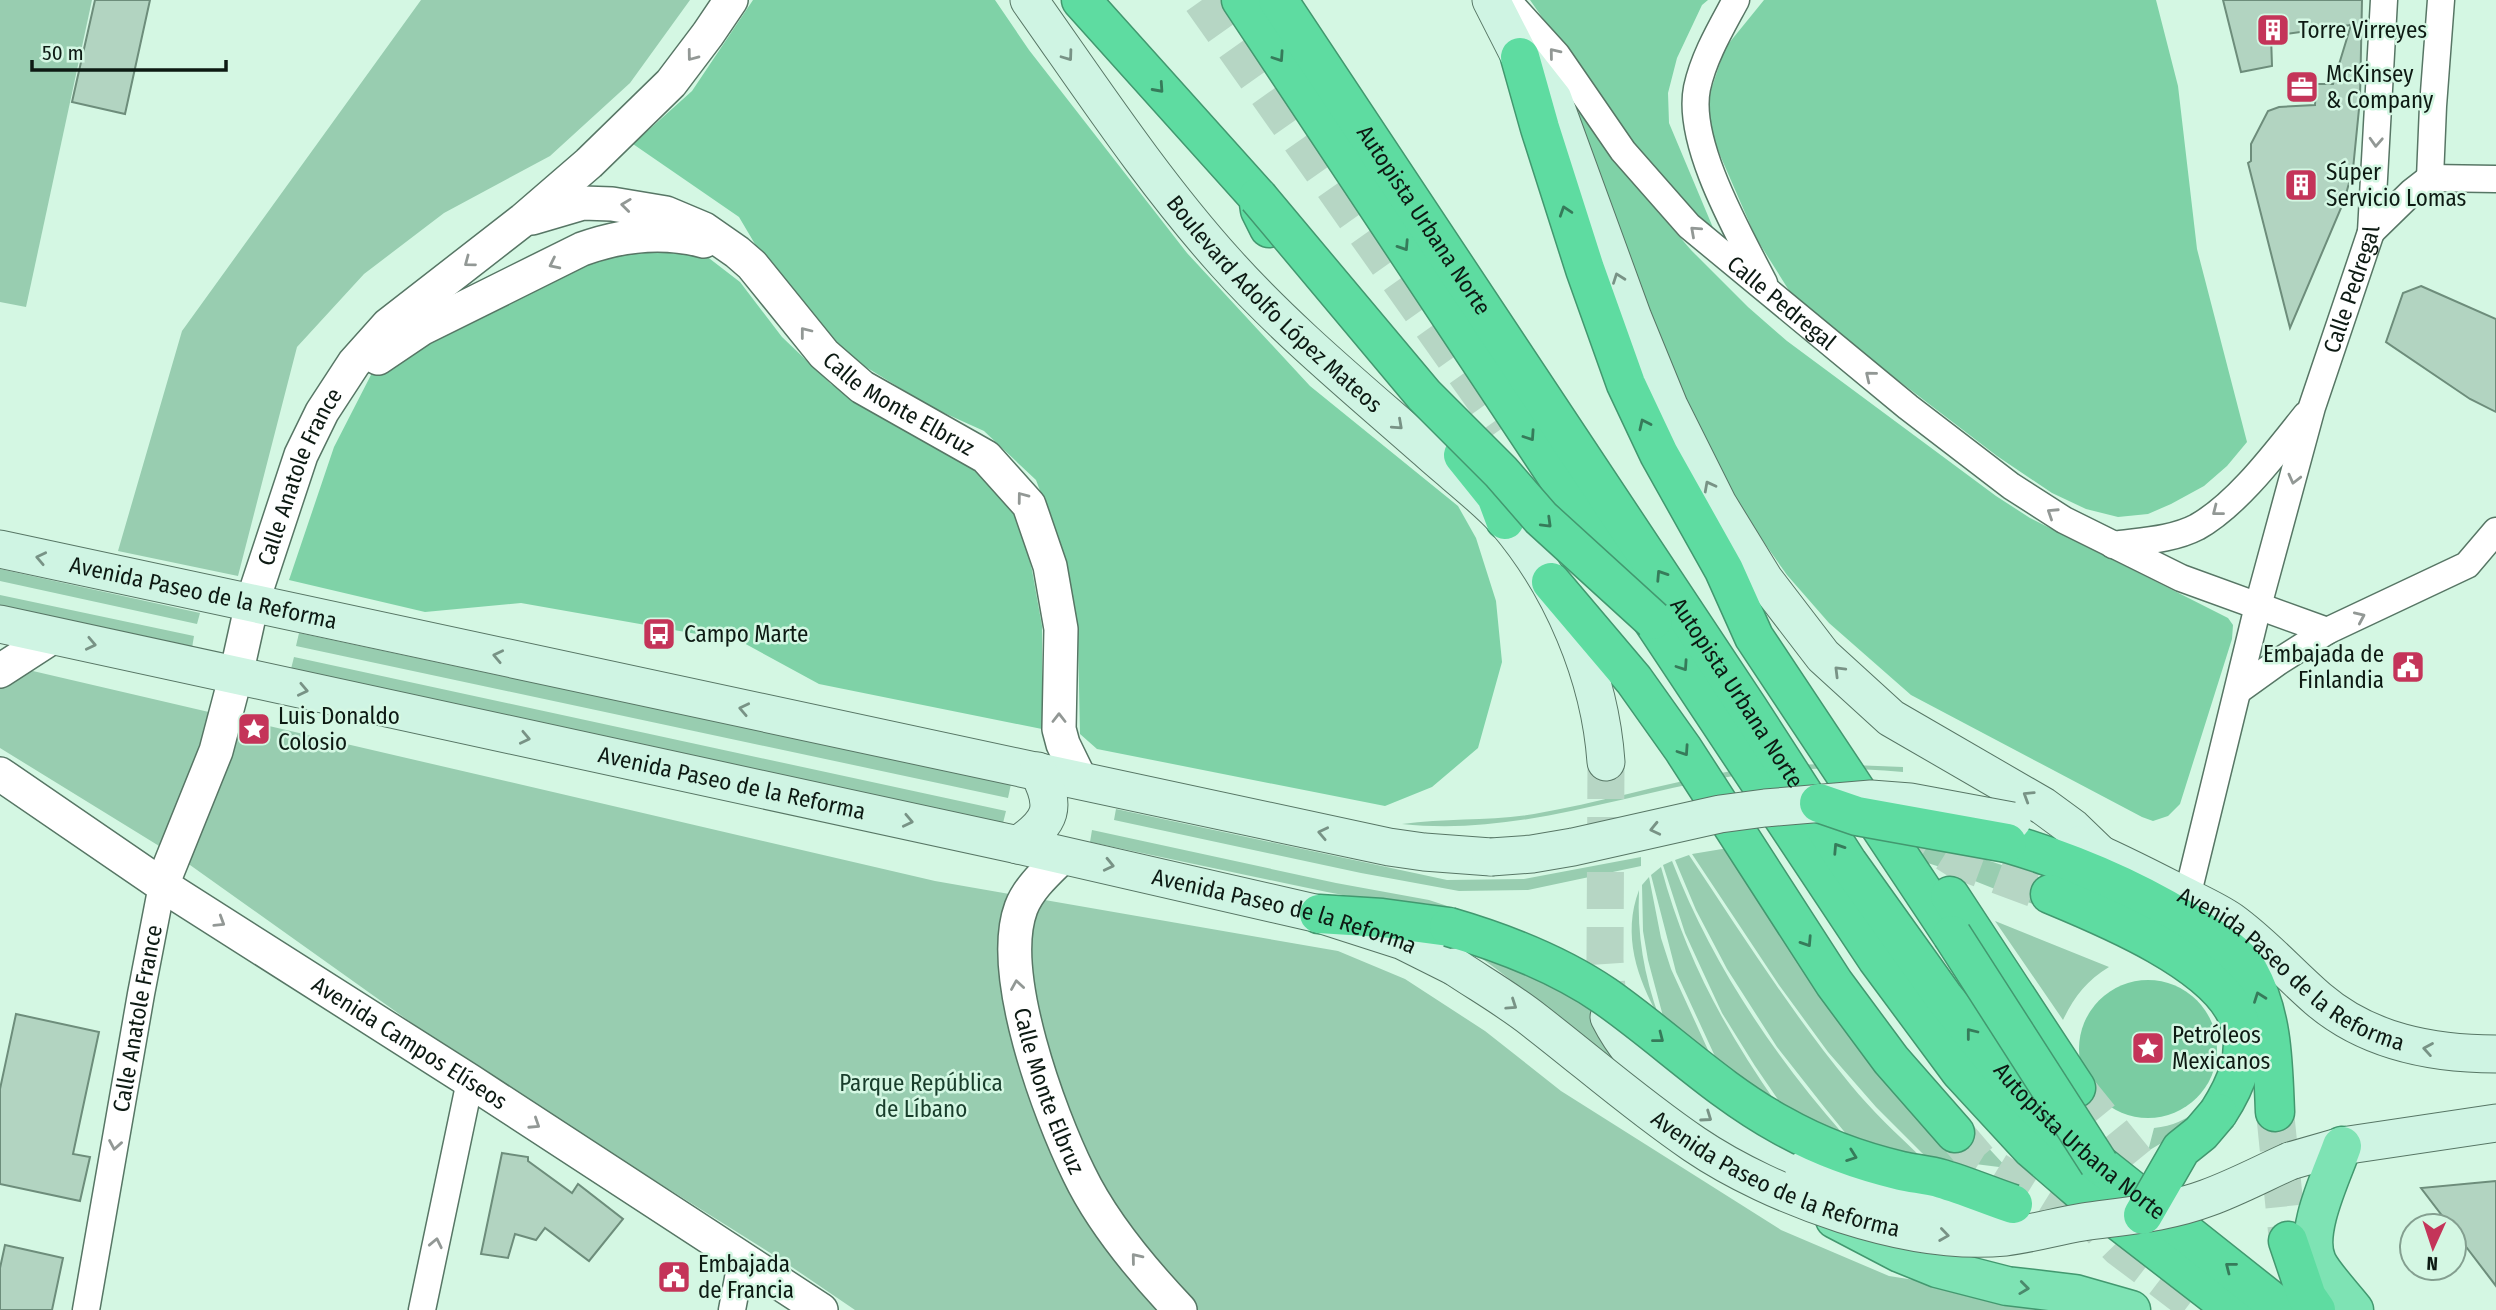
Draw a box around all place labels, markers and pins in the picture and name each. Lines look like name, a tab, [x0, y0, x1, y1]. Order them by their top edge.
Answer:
building icon: Torre Virreyes	[2254, 11, 2292, 49]
place label: Torre Virreyes	[2298, 16, 2427, 44]
place label: McKinsey & Company	[2326, 60, 2434, 114]
office icon: McKinsey & Company	[2283, 68, 2321, 106]
place label: Súper Servicio Lomas	[2326, 158, 2467, 212]
building icon: Súper Servicio Lomas	[2282, 166, 2320, 204]
bus stop icon: Campo Marte	[640, 615, 678, 653]
place label: Campo Marte	[684, 620, 808, 648]
place label: Embajada de Finlandia	[2263, 640, 2384, 694]
public building icon: Embajada de Finlandia	[2389, 648, 2427, 686]
place label: Luis Donaldo Colosio	[278, 702, 400, 756]
place icon: Luis Donaldo Colosio	[235, 710, 273, 748]
place label: Petróleos Mexicanos	[2172, 1021, 2270, 1075]
place icon: Petróleos Mexicanos	[2129, 1029, 2167, 1067]
place label: Embajada de Francia	[698, 1250, 794, 1304]
public building icon: Embajada de Francia	[655, 1258, 693, 1296]

